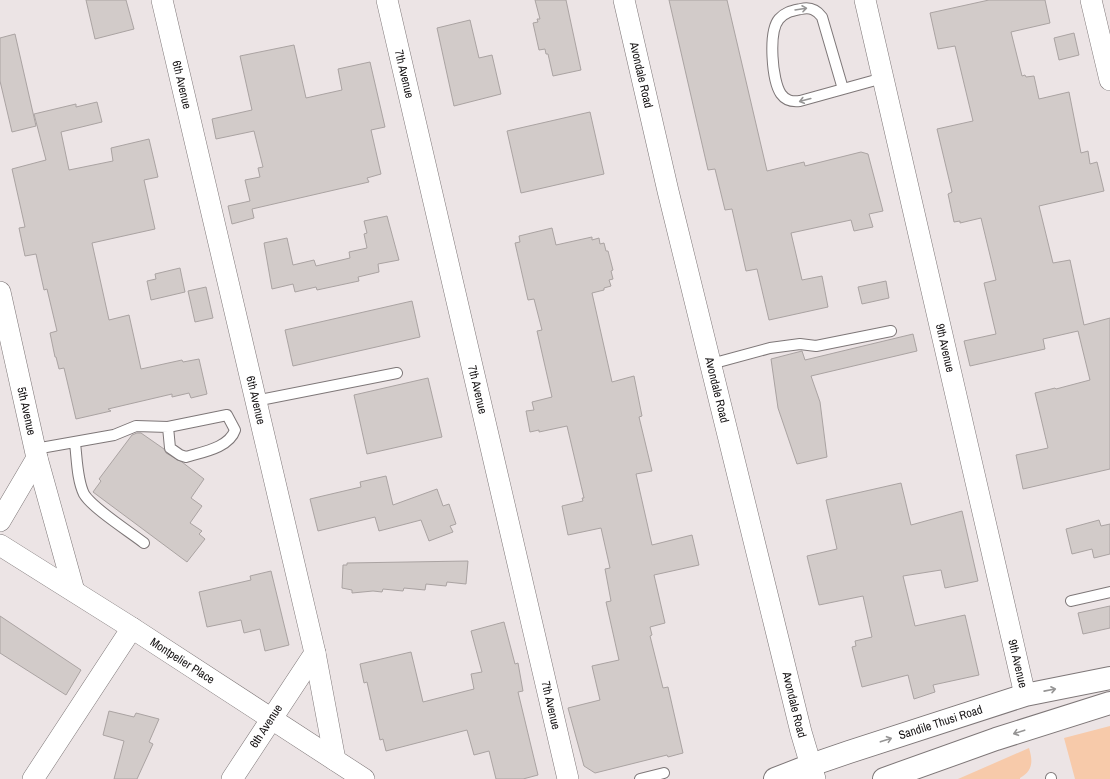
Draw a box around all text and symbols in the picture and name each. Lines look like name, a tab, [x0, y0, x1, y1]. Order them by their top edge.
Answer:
one-way arrow	[794, 5, 807, 13]
street label: Avondale Road	[626, 39, 657, 110]
street label: 7th Avenue	[391, 48, 418, 100]
street label: 6th Avenue	[168, 59, 195, 110]
one-way arrow	[799, 96, 812, 104]
street label: 9th Avenue	[932, 322, 958, 374]
street label: Avondale Road	[701, 355, 733, 425]
street label: 7th Avenue	[464, 364, 491, 415]
street label: 6th Avenue	[242, 374, 269, 426]
street label: 5th Avenue	[13, 385, 40, 437]
street label: Montpelier Place	[147, 634, 218, 688]
street label: 9th Avenue	[1004, 638, 1031, 689]
street label: Avondale Road	[778, 669, 810, 740]
street label: 7th Avenue	[537, 679, 564, 731]
one-way arrow	[1043, 686, 1056, 694]
street label: 6th Avenue	[246, 701, 286, 751]
street label: Sandile Thusi Road	[897, 701, 984, 743]
one-way arrow	[1013, 729, 1026, 736]
one-way arrow	[879, 736, 892, 743]

